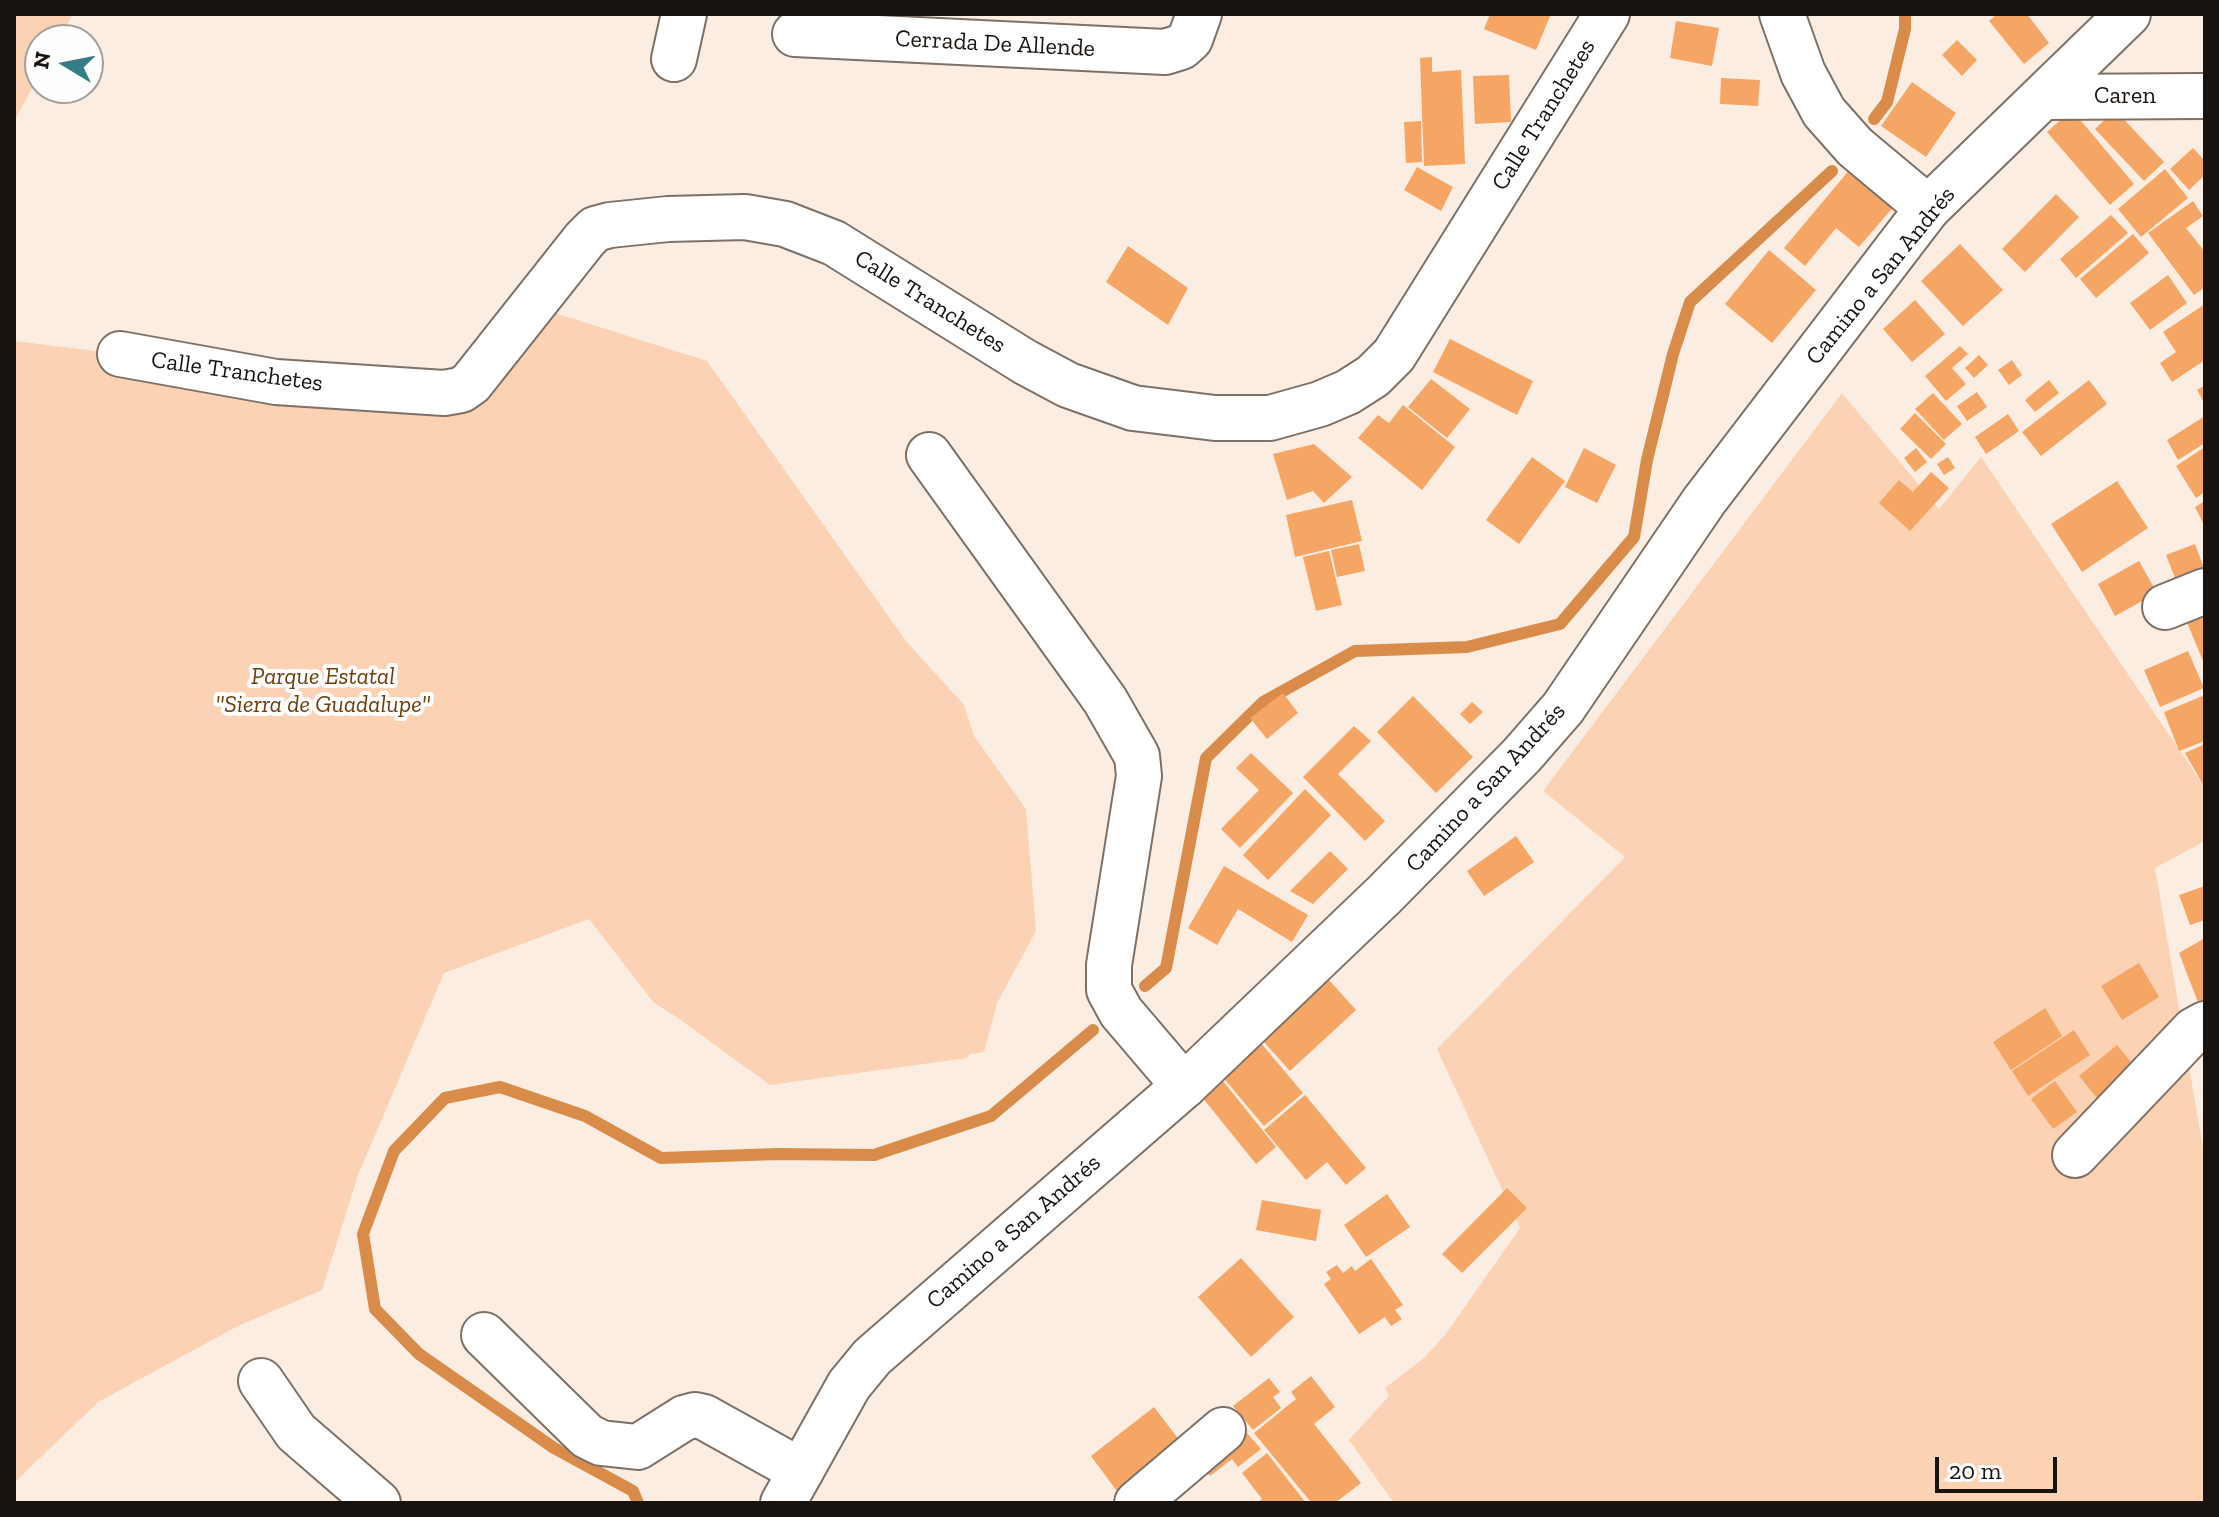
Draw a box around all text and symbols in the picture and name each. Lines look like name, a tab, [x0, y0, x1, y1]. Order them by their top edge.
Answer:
north arrow	[24, 24, 104, 104]
street label: Cerrada De Allende	[894, 24, 1096, 64]
street label: Calle Tranchetes	[1486, 34, 1602, 196]
text: N	[27, 50, 57, 71]
street label: Caren	[2094, 82, 2156, 110]
street label: Camino a San Andrés	[1800, 181, 1962, 371]
street label: Calle Tranchetes	[849, 244, 1011, 360]
street label: Calle Tranchetes	[149, 346, 325, 398]
park label: Parque Estatal "Sierra de Guadalupe"	[216, 663, 430, 719]
street label: Camino a San Andrés	[1400, 697, 1572, 879]
street label: Camino a San Andrés	[921, 1149, 1107, 1315]
scale bar	[1939, 1441, 2061, 1491]
text: 20 m	[1949, 1456, 2001, 1485]

